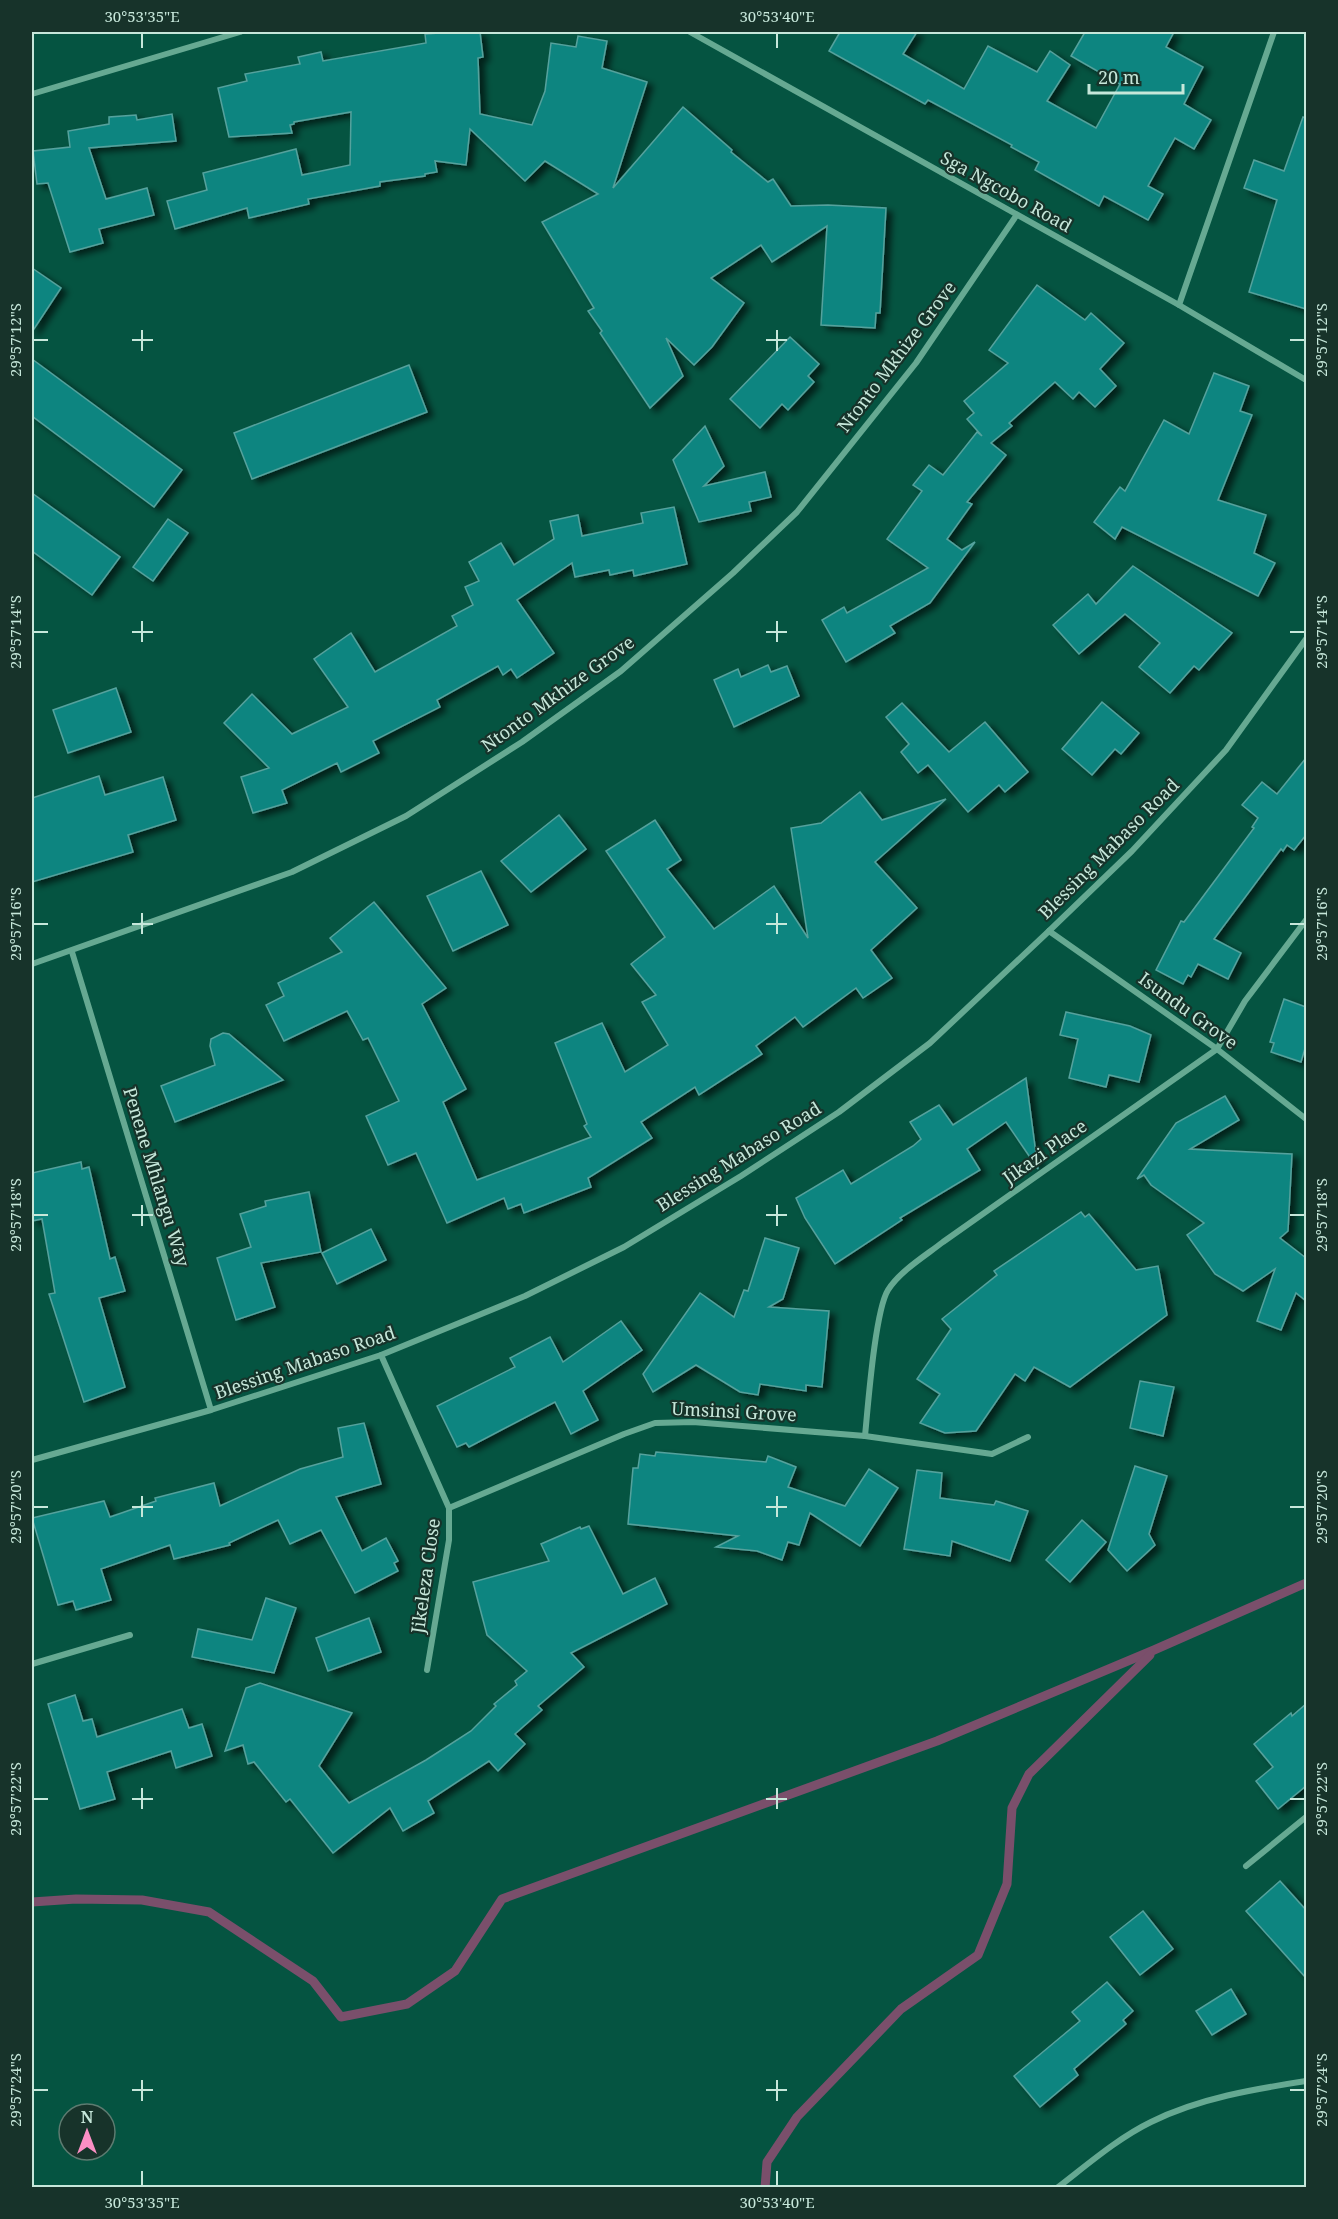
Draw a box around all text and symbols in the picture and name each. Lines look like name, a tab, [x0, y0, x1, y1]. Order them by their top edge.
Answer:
text: 30°53'35"E	[104, 6, 180, 26]
text: 30°53'40"E	[739, 6, 815, 26]
scale bar	[1089, 57, 1184, 95]
text: 20 m	[1098, 65, 1140, 89]
street label: Sga Ngcobo Road	[937, 145, 1076, 237]
street label: Ntonto Mkhize Grove	[831, 276, 961, 437]
text: 29°57'12"S	[5, 303, 25, 377]
text: 29°57'12"S	[1311, 303, 1331, 377]
text: 29°57'14"S	[5, 595, 25, 669]
text: 29°57'14"S	[1311, 595, 1331, 669]
street label: Ntonto Mkhize Grove	[476, 630, 639, 757]
street label: Blessing Mabaso Road	[1033, 773, 1184, 924]
text: 29°57'16"S	[5, 887, 25, 961]
text: 29°57'16"S	[1311, 887, 1331, 961]
street label: Isundu Grove	[1134, 966, 1243, 1054]
street label: Penene Mhlangu Way	[118, 1084, 196, 1270]
street label: Blessing Mabaso Road	[652, 1096, 825, 1217]
street label: Jikazi Place	[997, 1113, 1091, 1190]
text: 29°57'18"S	[5, 1178, 25, 1252]
text: 29°57'18"S	[1311, 1178, 1331, 1252]
street label: Blessing Mabaso Road	[211, 1320, 398, 1404]
street label: Umsinsi Grove	[671, 1396, 797, 1426]
text: 29°57'20"S	[5, 1470, 25, 1544]
text: 29°57'20"S	[1311, 1470, 1331, 1544]
street label: Jikeleza Close	[405, 1517, 445, 1636]
text: 29°57'22"S	[5, 1762, 25, 1836]
text: 29°57'22"S	[1311, 1762, 1331, 1836]
text: 29°57'24"S	[5, 2053, 25, 2127]
text: 29°57'24"S	[1311, 2053, 1331, 2127]
north arrow	[57, 2102, 117, 2162]
text: N	[81, 2106, 94, 2128]
text: 30°53'35"E	[104, 2192, 180, 2212]
text: 30°53'40"E	[739, 2192, 815, 2212]

